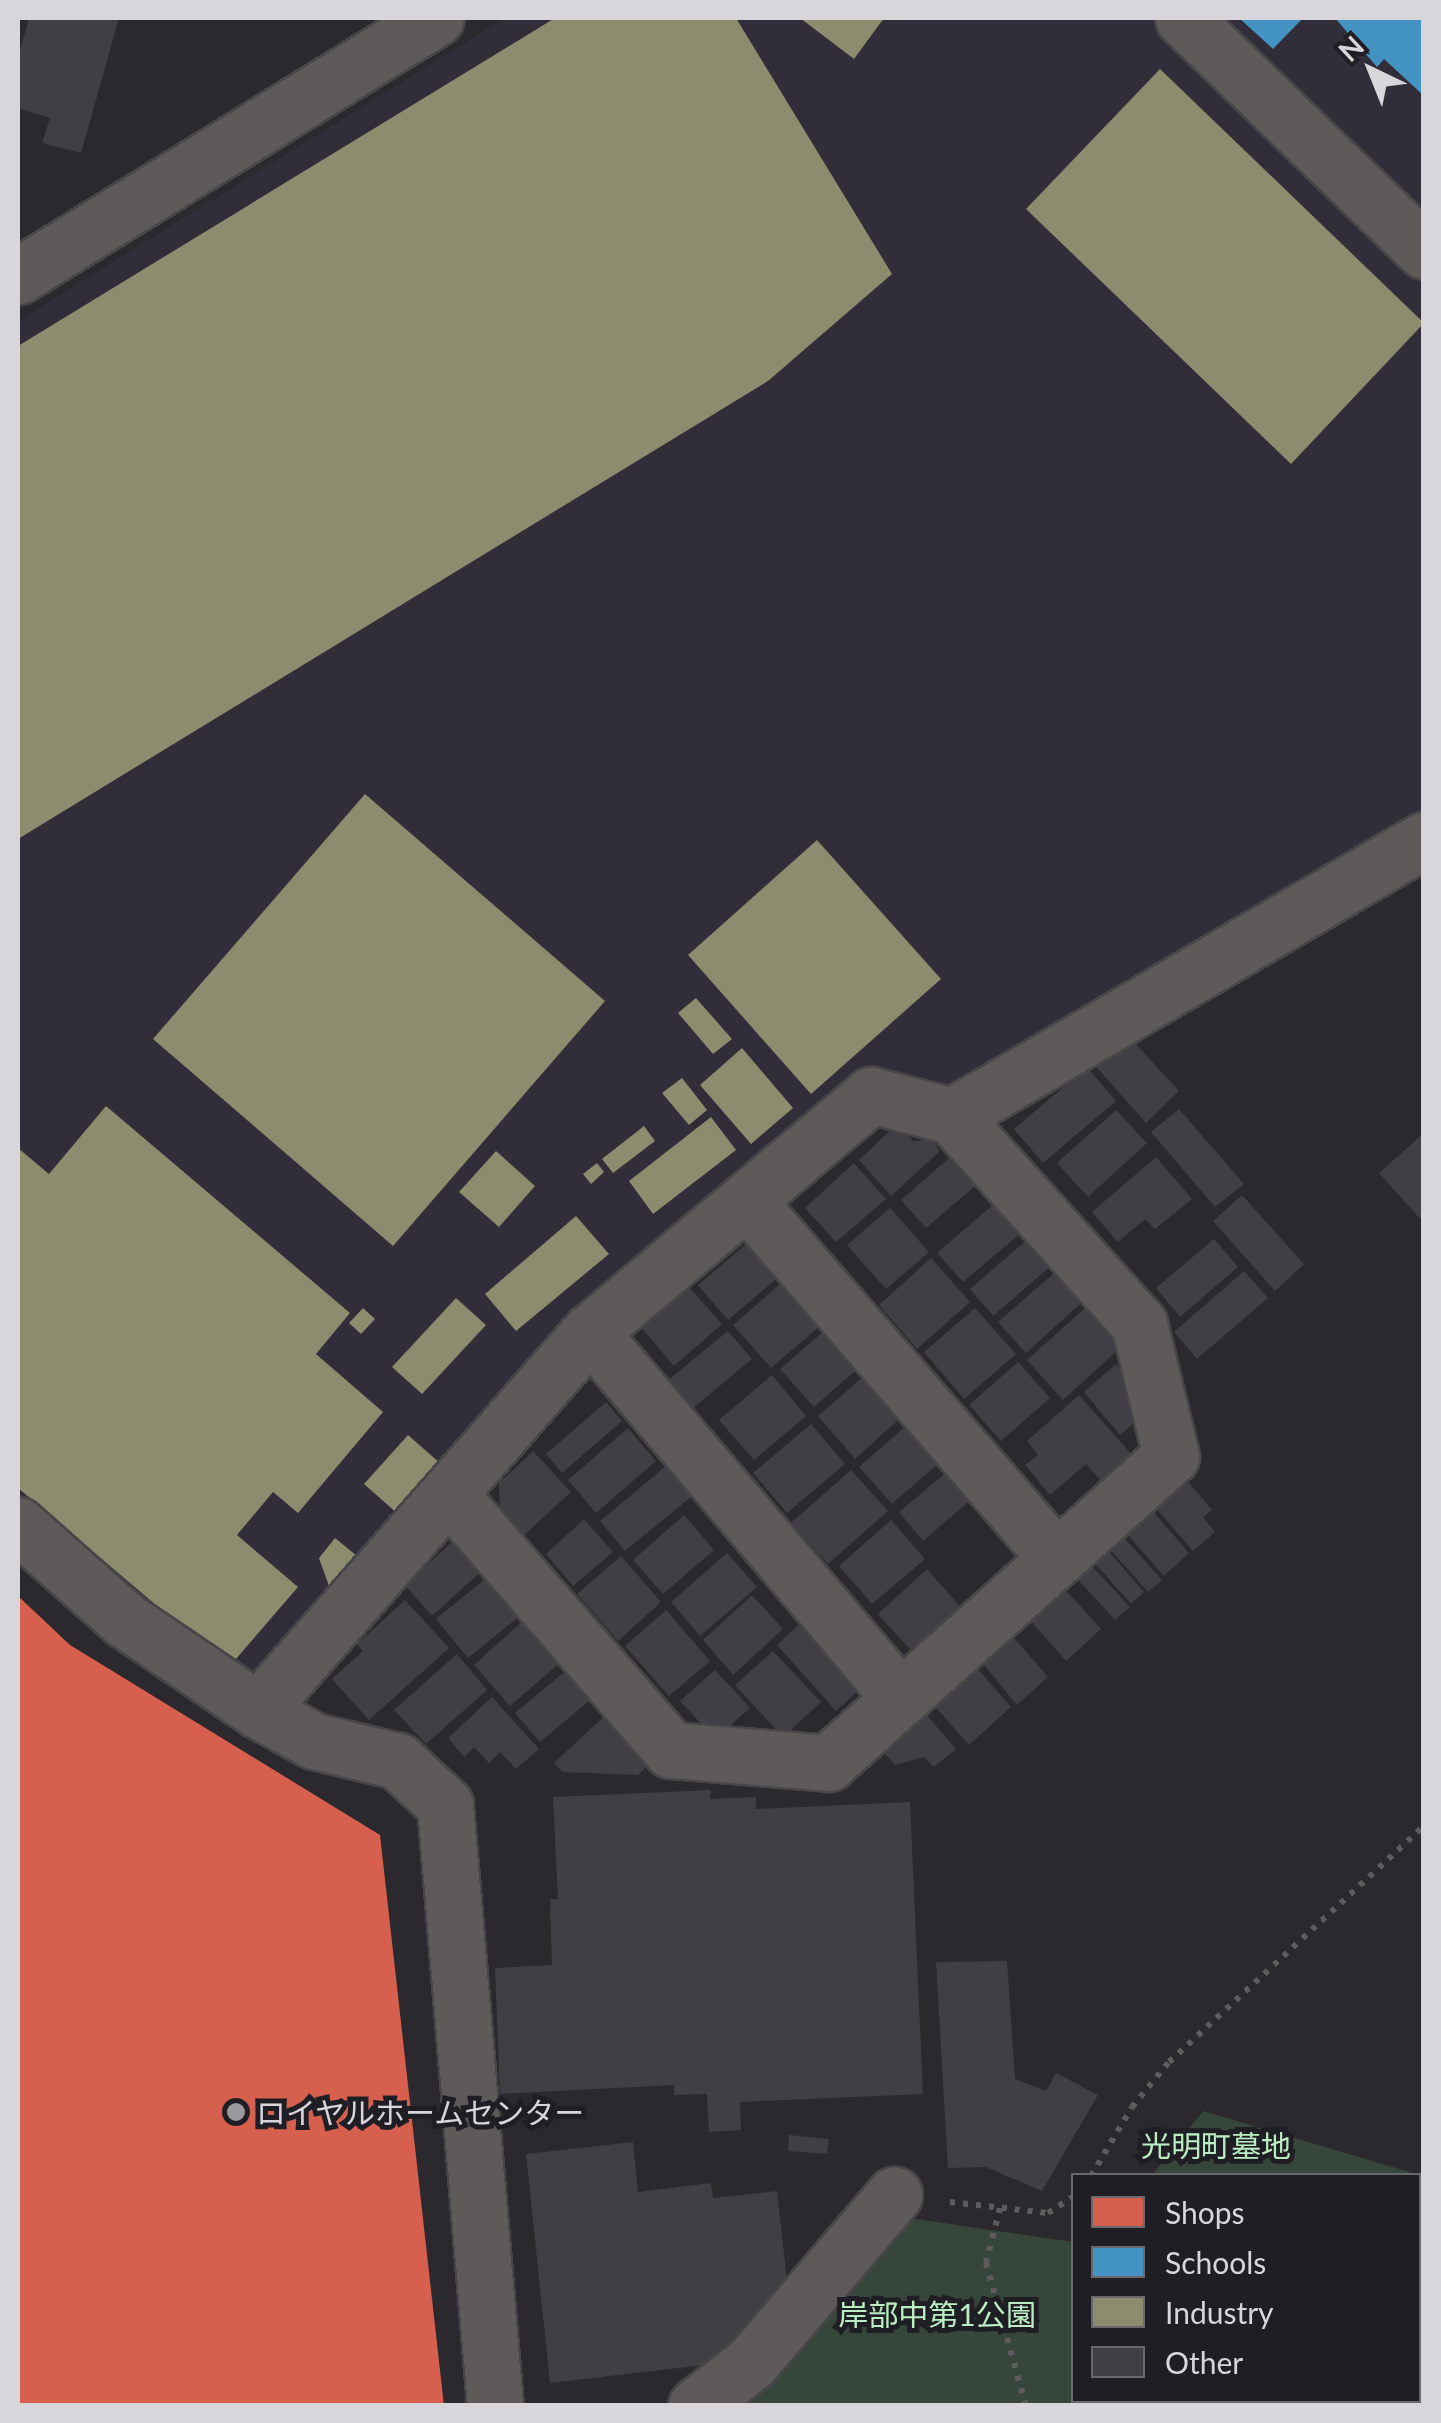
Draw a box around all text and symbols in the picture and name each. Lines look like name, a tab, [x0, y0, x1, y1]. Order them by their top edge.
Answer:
north arrow	[1321, 20, 1421, 120]
text: N	[1331, 28, 1370, 68]
place label: ロイヤルホームセンター	[256, 2094, 586, 2130]
marker: ロイヤルホームセンター	[225, 2101, 247, 2123]
park label: 光明町墓地	[1141, 2127, 1291, 2163]
legend	[1071, 2173, 1421, 2403]
text: Shops	[1165, 2194, 1245, 2230]
text: Schools	[1165, 2244, 1266, 2280]
text: Industry	[1165, 2294, 1274, 2330]
park label: 岸部中第1公園	[838, 2296, 1036, 2332]
text: Other	[1165, 2344, 1243, 2380]

